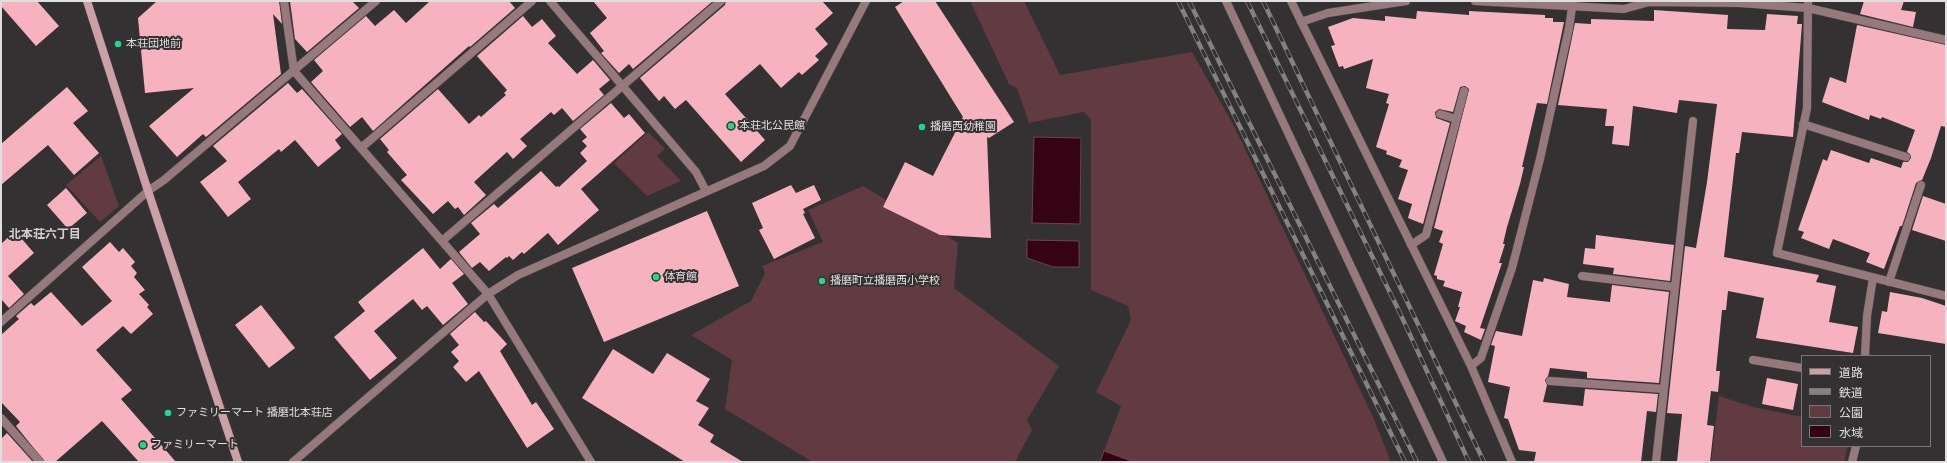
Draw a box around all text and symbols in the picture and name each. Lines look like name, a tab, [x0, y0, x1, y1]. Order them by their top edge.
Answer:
place label: 本荘団地前	[126, 37, 181, 51]
marker: 本荘団地前	[113, 39, 123, 49]
place label: 本荘北公民館	[739, 119, 805, 133]
place label: 播磨西幼稚園	[930, 120, 996, 134]
marker: 本荘北公民館	[726, 121, 736, 131]
marker: 播磨西幼稚園	[917, 122, 927, 132]
district label: 北本荘六丁目	[9, 227, 81, 241]
place label: 体育館	[664, 270, 697, 284]
marker: 体育館	[651, 272, 661, 282]
place label: 播磨町立播磨西小学校	[830, 274, 940, 288]
marker: 播磨町立播磨西小学校	[817, 276, 827, 286]
legend	[1801, 355, 1931, 447]
text: 道路	[1839, 366, 1863, 380]
text: 鉄道	[1839, 386, 1863, 400]
place label: ファミリーマート 播磨北本荘店	[176, 406, 333, 420]
text: 公園	[1839, 406, 1863, 420]
marker: ファミリーマート 播磨北本荘店	[163, 408, 173, 418]
text: 水域	[1839, 426, 1863, 440]
place label: ファミリーマート	[151, 438, 239, 452]
marker: ファミリーマート	[138, 440, 148, 450]

